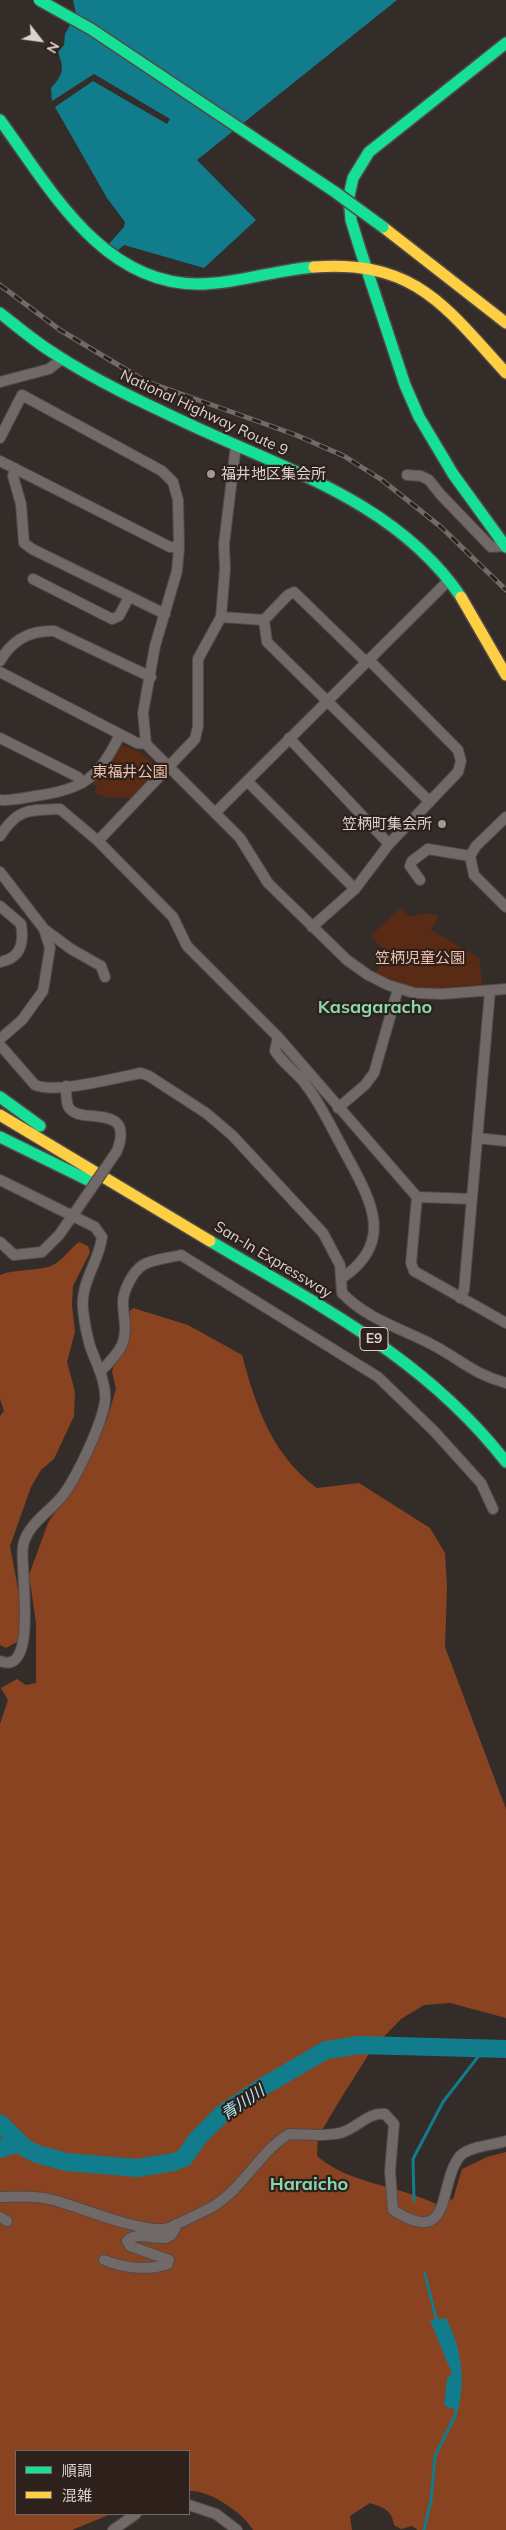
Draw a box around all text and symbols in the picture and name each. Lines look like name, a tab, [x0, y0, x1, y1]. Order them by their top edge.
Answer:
north arrow	[15, 15, 65, 65]
text: N	[43, 38, 63, 57]
street label: National Highway Route 9	[117, 366, 291, 460]
place label: 福井地区集会所	[221, 465, 326, 483]
marker: 福井地区集会所	[205, 468, 217, 480]
park label: 東福井公園	[93, 763, 167, 781]
place label: 笠柄町集会所	[342, 815, 432, 833]
marker: 笠柄町集会所	[436, 818, 448, 830]
park label: 笠柄児童公園	[375, 949, 465, 967]
district label: Kasagaracho	[318, 997, 432, 1019]
street label: San-In Expressway	[211, 1218, 335, 1302]
road number: E9	[360, 1328, 388, 1350]
water label: 青川川	[218, 2082, 268, 2124]
district label: Haraicho	[270, 2174, 348, 2196]
legend	[15, 2450, 190, 2515]
text: 順調	[62, 2461, 92, 2480]
text: 混雑	[62, 2486, 92, 2505]

